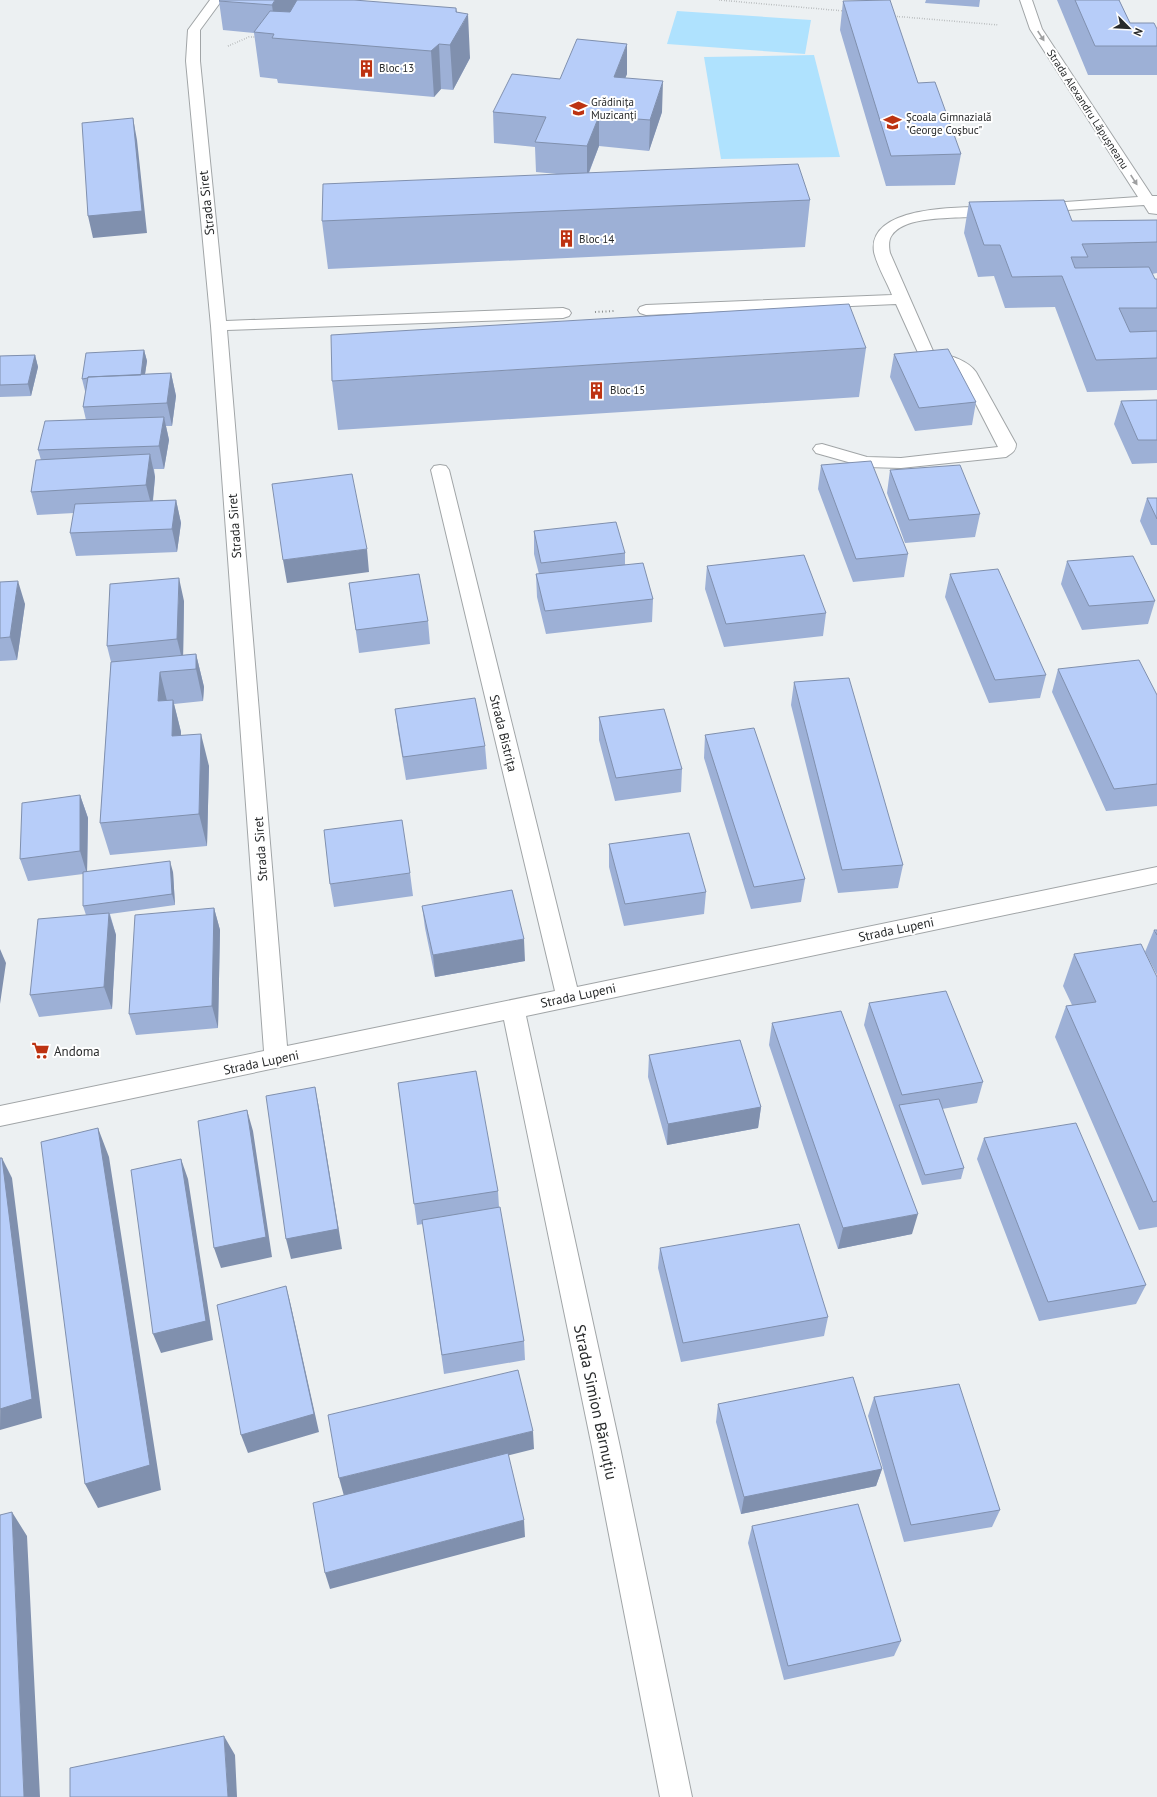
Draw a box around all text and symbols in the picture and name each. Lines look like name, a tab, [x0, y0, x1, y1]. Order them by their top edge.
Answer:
north arrow	[1109, 8, 1149, 48]
text: N	[1130, 26, 1146, 38]
one-way arrow	[1037, 31, 1045, 41]
street label: Strada Alexandru Lăpușneanu	[1044, 46, 1132, 172]
building icon: Bloc 13	[356, 58, 376, 78]
place label: Bloc 13	[379, 61, 414, 75]
place label: Grădinița Muzicanți	[591, 95, 637, 122]
school or university icon: Grădinița Muzicanți	[568, 98, 588, 118]
place label: Şcoala Gimnazială "George Coşbuc"	[906, 110, 992, 137]
school or university icon: Şcoala Gimnazială "George Coşbuc"	[883, 113, 903, 133]
street label: Strada Siret	[195, 169, 218, 236]
one-way arrow	[1131, 174, 1138, 186]
building icon: Bloc 14	[556, 229, 576, 249]
place label: Bloc 14	[579, 232, 614, 246]
building icon: Bloc 15	[587, 380, 607, 400]
place label: Bloc 15	[610, 383, 645, 397]
street label: Strada Siret	[224, 492, 245, 559]
street label: Strada Bistrița	[486, 693, 521, 773]
street label: Strada Siret	[250, 815, 271, 882]
street label: Strada Lupeni	[857, 913, 935, 946]
street label: Strada Lupeni	[539, 979, 617, 1012]
supermarket icon: Andoma	[31, 1041, 51, 1061]
place label: Andoma	[54, 1043, 100, 1060]
street label: Strada Lupeni	[222, 1046, 300, 1079]
street label: Strada Simion Bărnuțiu	[570, 1323, 622, 1481]

